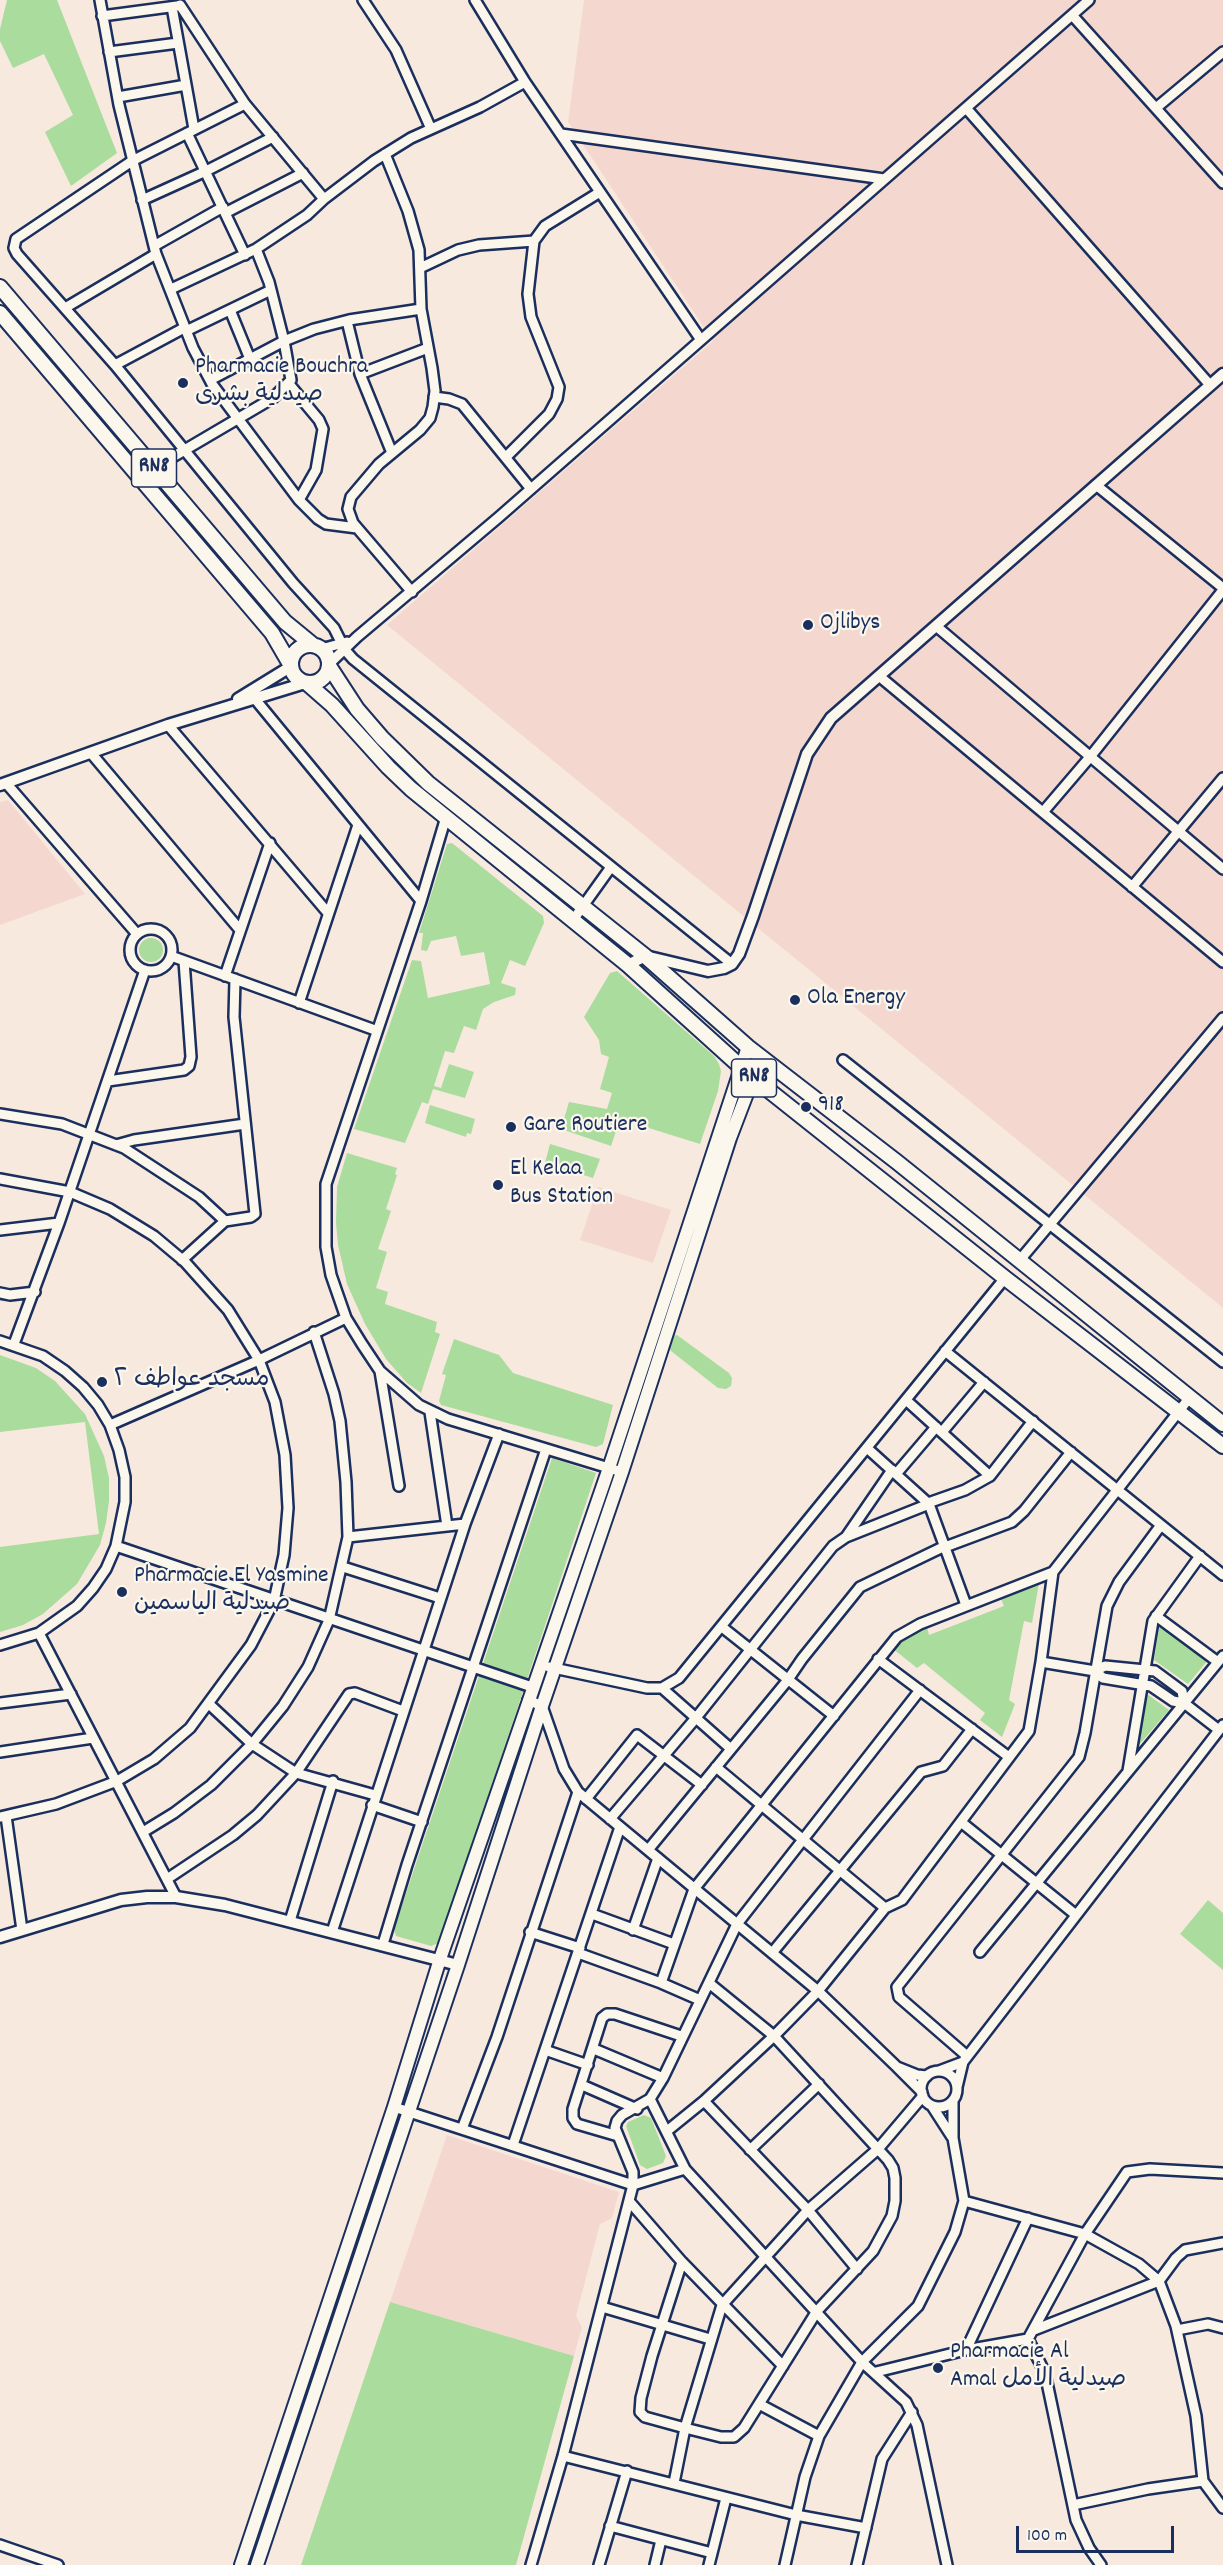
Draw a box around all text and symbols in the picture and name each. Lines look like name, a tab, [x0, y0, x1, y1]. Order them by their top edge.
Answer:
place label: Pharmacie Bouchra صيدلية بشرى	[195, 355, 368, 411]
marker: Pharmacie Bouchra صيدلية بشرى	[176, 376, 190, 390]
road number: RN8	[132, 449, 176, 487]
place label: Ojlibys	[820, 611, 880, 639]
marker: Ojlibys	[801, 618, 815, 632]
place label: Ola Energy	[807, 986, 905, 1014]
marker: Ola Energy	[788, 993, 802, 1007]
road number: RN8	[732, 1059, 777, 1097]
place label: 918	[818, 1093, 844, 1121]
marker: 918	[799, 1100, 813, 1114]
place label: Gare Routiere	[523, 1113, 647, 1141]
marker: Gare Routiere	[504, 1120, 518, 1134]
place label: El Kelaa Bus Station	[510, 1157, 613, 1213]
marker: El Kelaa Bus Station	[491, 1178, 505, 1192]
place label: مسجد عواطف ٢	[114, 1368, 269, 1396]
marker: مسجد عواطف ٢	[95, 1375, 109, 1389]
place label: Pharmacie El Yasmine صيدلية الياسمين	[134, 1564, 329, 1620]
marker: Pharmacie El Yasmine صيدلية الياسمين	[115, 1585, 129, 1599]
place label: Pharmacie Al Amal صيدلية الأمل	[950, 2340, 1126, 2396]
marker: Pharmacie Al Amal صيدلية الأمل	[931, 2361, 945, 2375]
scale bar	[1019, 2514, 1176, 2552]
text: 100 m	[1027, 2524, 1067, 2549]

